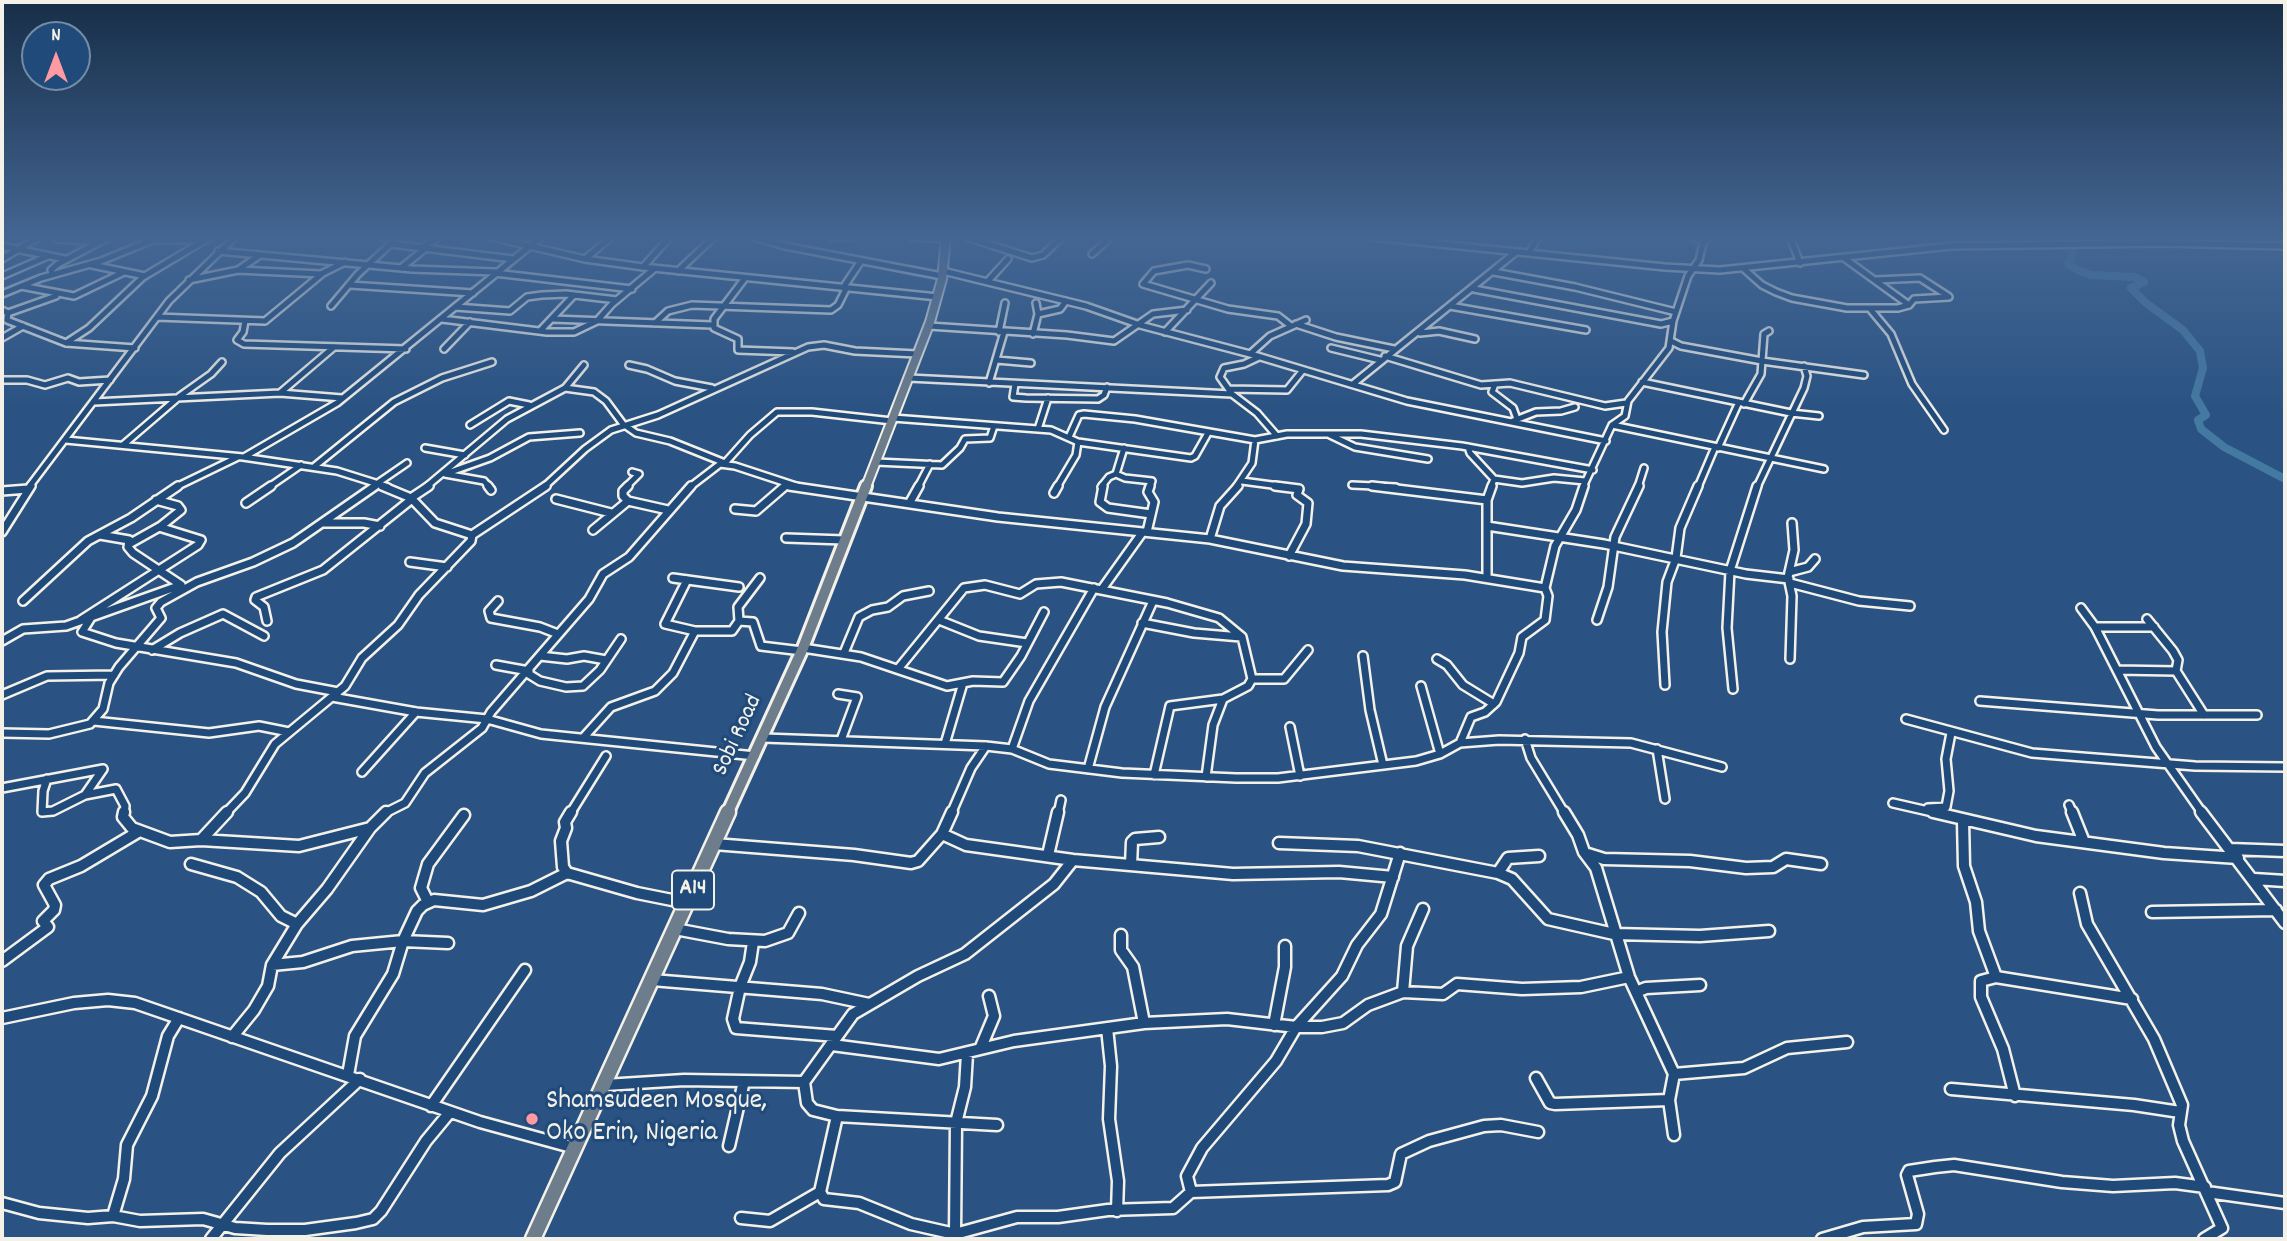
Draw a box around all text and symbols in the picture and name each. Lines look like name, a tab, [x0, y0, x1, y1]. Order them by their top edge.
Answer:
north arrow	[21, 21, 91, 91]
text: N	[51, 23, 61, 50]
street label: Sobi Road	[708, 691, 770, 781]
road number: A14	[672, 870, 714, 909]
place label: Shamsudeen Mosque, Oko Erin, Nigeria	[546, 1086, 767, 1152]
marker: Shamsudeen Mosque, Oko Erin, Nigeria	[524, 1111, 540, 1127]

